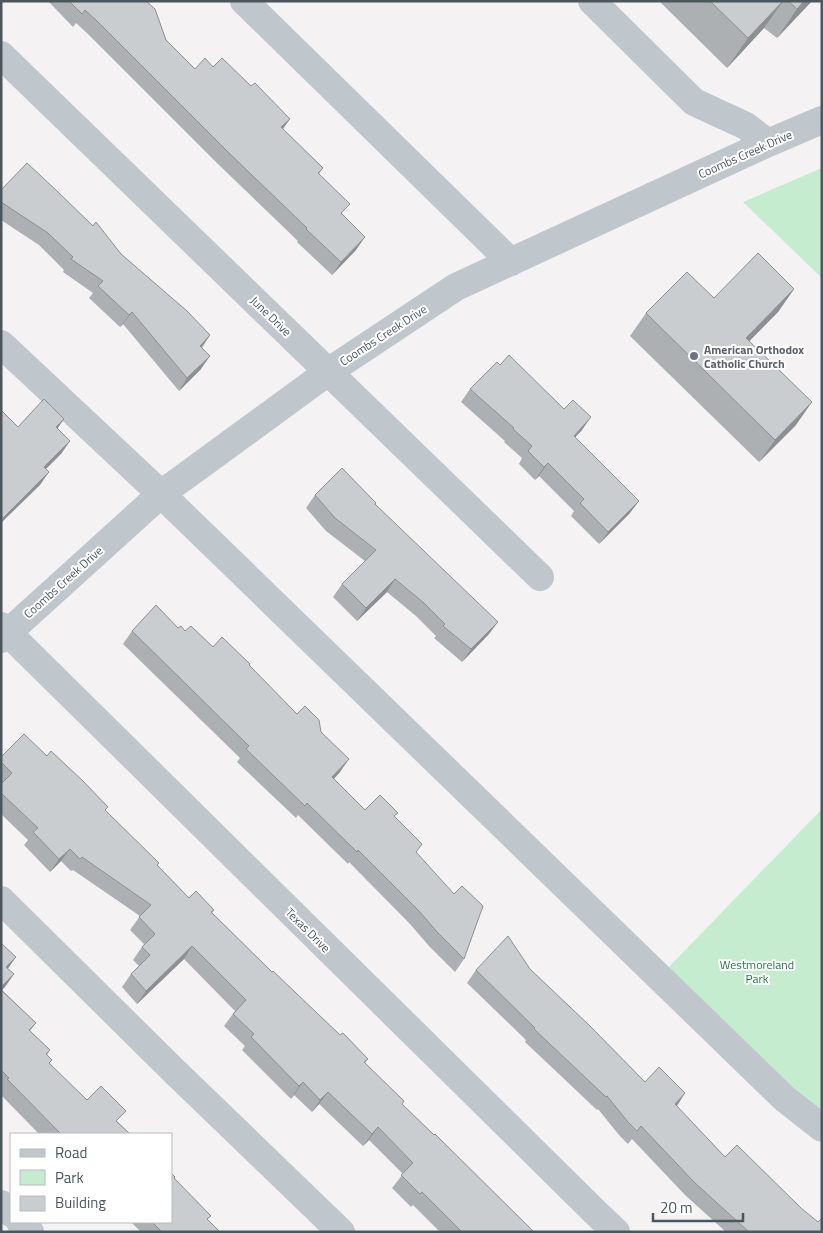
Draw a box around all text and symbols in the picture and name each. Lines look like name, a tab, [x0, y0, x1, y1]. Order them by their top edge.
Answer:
street label: Coombs Creek Drive	[695, 125, 795, 183]
street label: June Drive	[246, 291, 296, 341]
street label: Coombs Creek Drive	[336, 300, 430, 370]
place label: American Orthodox Catholic Church	[704, 340, 804, 373]
marker: American Orthodox Catholic Church	[688, 350, 700, 362]
street label: Coombs Creek Drive	[19, 541, 107, 623]
street label: Texas Drive	[281, 903, 335, 957]
park label: Westmoreland Park	[720, 955, 794, 988]
legend	[10, 1133, 172, 1223]
text: Road	[55, 1141, 87, 1164]
text: Park	[55, 1166, 84, 1189]
scale bar	[653, 1190, 743, 1222]
text: Building	[55, 1191, 106, 1214]
text: 20 m	[660, 1196, 693, 1219]

